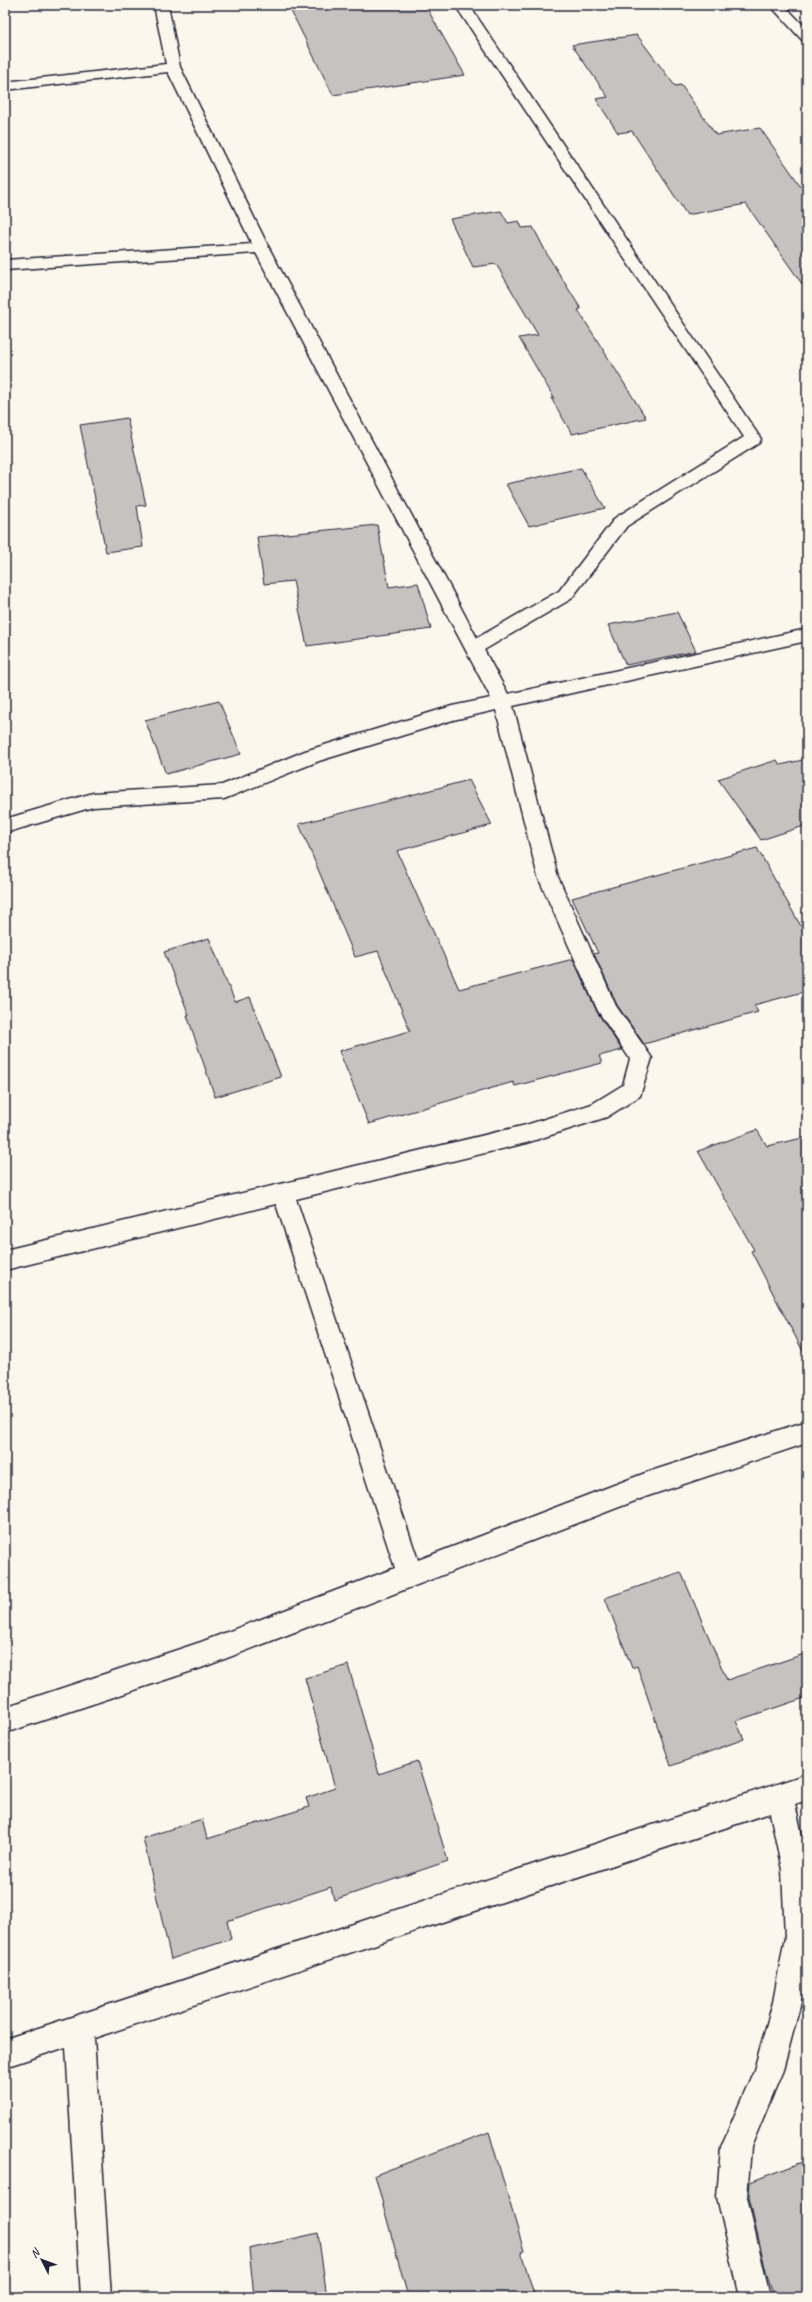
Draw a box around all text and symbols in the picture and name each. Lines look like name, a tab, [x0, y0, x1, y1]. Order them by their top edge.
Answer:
north arrow	[22, 2240, 62, 2280]
text: N	[27, 2244, 44, 2261]

